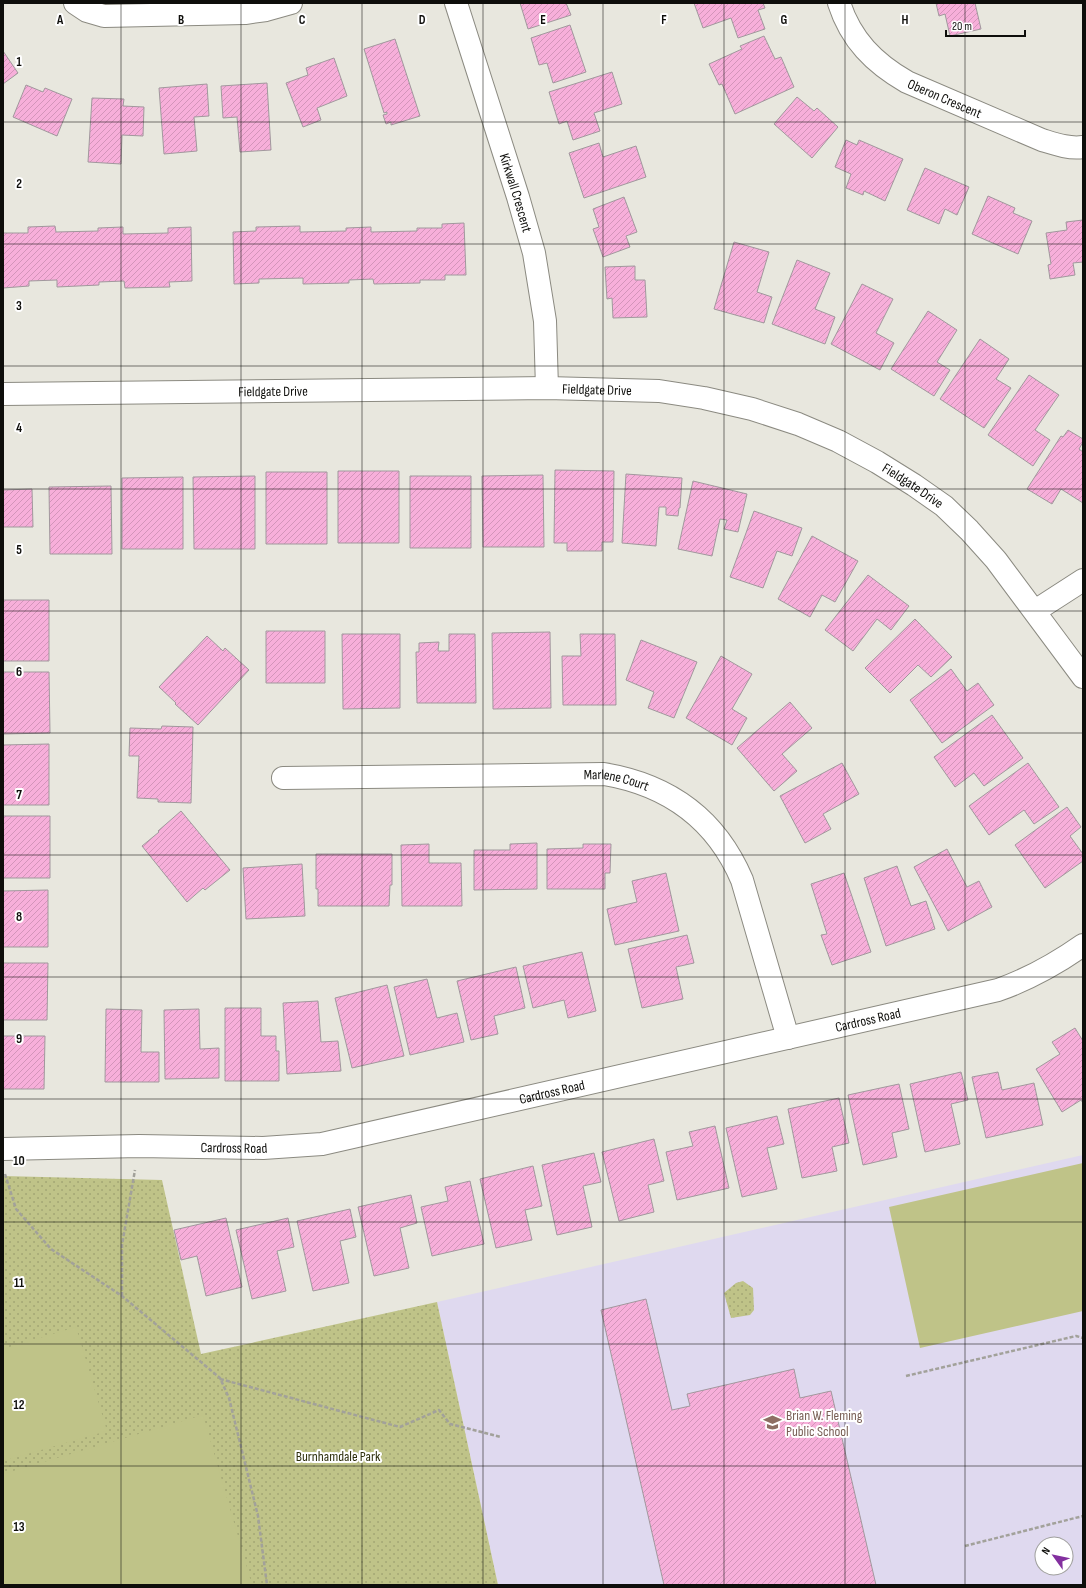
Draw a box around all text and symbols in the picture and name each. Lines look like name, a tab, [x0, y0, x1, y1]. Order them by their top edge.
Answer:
text: A	[56, 12, 64, 28]
text: B	[178, 12, 184, 28]
text: C	[299, 12, 306, 28]
text: D	[419, 12, 426, 28]
text: E	[540, 12, 546, 28]
text: F	[661, 12, 667, 28]
text: G	[781, 12, 788, 28]
text: H	[902, 12, 909, 28]
scale bar	[946, 12, 1025, 38]
text: 20 m	[952, 19, 972, 34]
text: 1	[16, 54, 22, 70]
street label: Oberon Crescent	[905, 75, 984, 122]
street label: Kirkwall Crescent	[496, 151, 536, 234]
text: 2	[16, 176, 22, 192]
text: 3	[16, 298, 22, 314]
street label: Fieldgate Drive	[562, 380, 632, 399]
street label: Fieldgate Drive	[238, 382, 308, 400]
text: 4	[16, 420, 22, 436]
street label: Fieldgate Drive	[879, 459, 947, 512]
text: 5	[16, 542, 22, 558]
text: 6	[16, 664, 22, 680]
street label: Marlene Court	[584, 766, 652, 794]
text: 7	[16, 787, 22, 803]
text: 8	[16, 909, 22, 925]
street label: Cardross Road	[833, 1004, 902, 1035]
text: 9	[16, 1031, 22, 1047]
street label: Cardross Road	[518, 1076, 586, 1107]
street label: Cardross Road	[200, 1138, 268, 1157]
text: 10	[13, 1153, 25, 1169]
text: 11	[14, 1275, 24, 1291]
text: 12	[14, 1397, 25, 1413]
place label: Brian W. Fleming Public School	[786, 1407, 863, 1440]
school or university icon: Brian W. Fleming Public School	[763, 1413, 783, 1433]
park label: Burnhamdale Park	[296, 1448, 381, 1465]
text: 13	[14, 1519, 25, 1535]
north arrow	[1034, 1536, 1074, 1576]
text: N	[1039, 1545, 1053, 1557]

